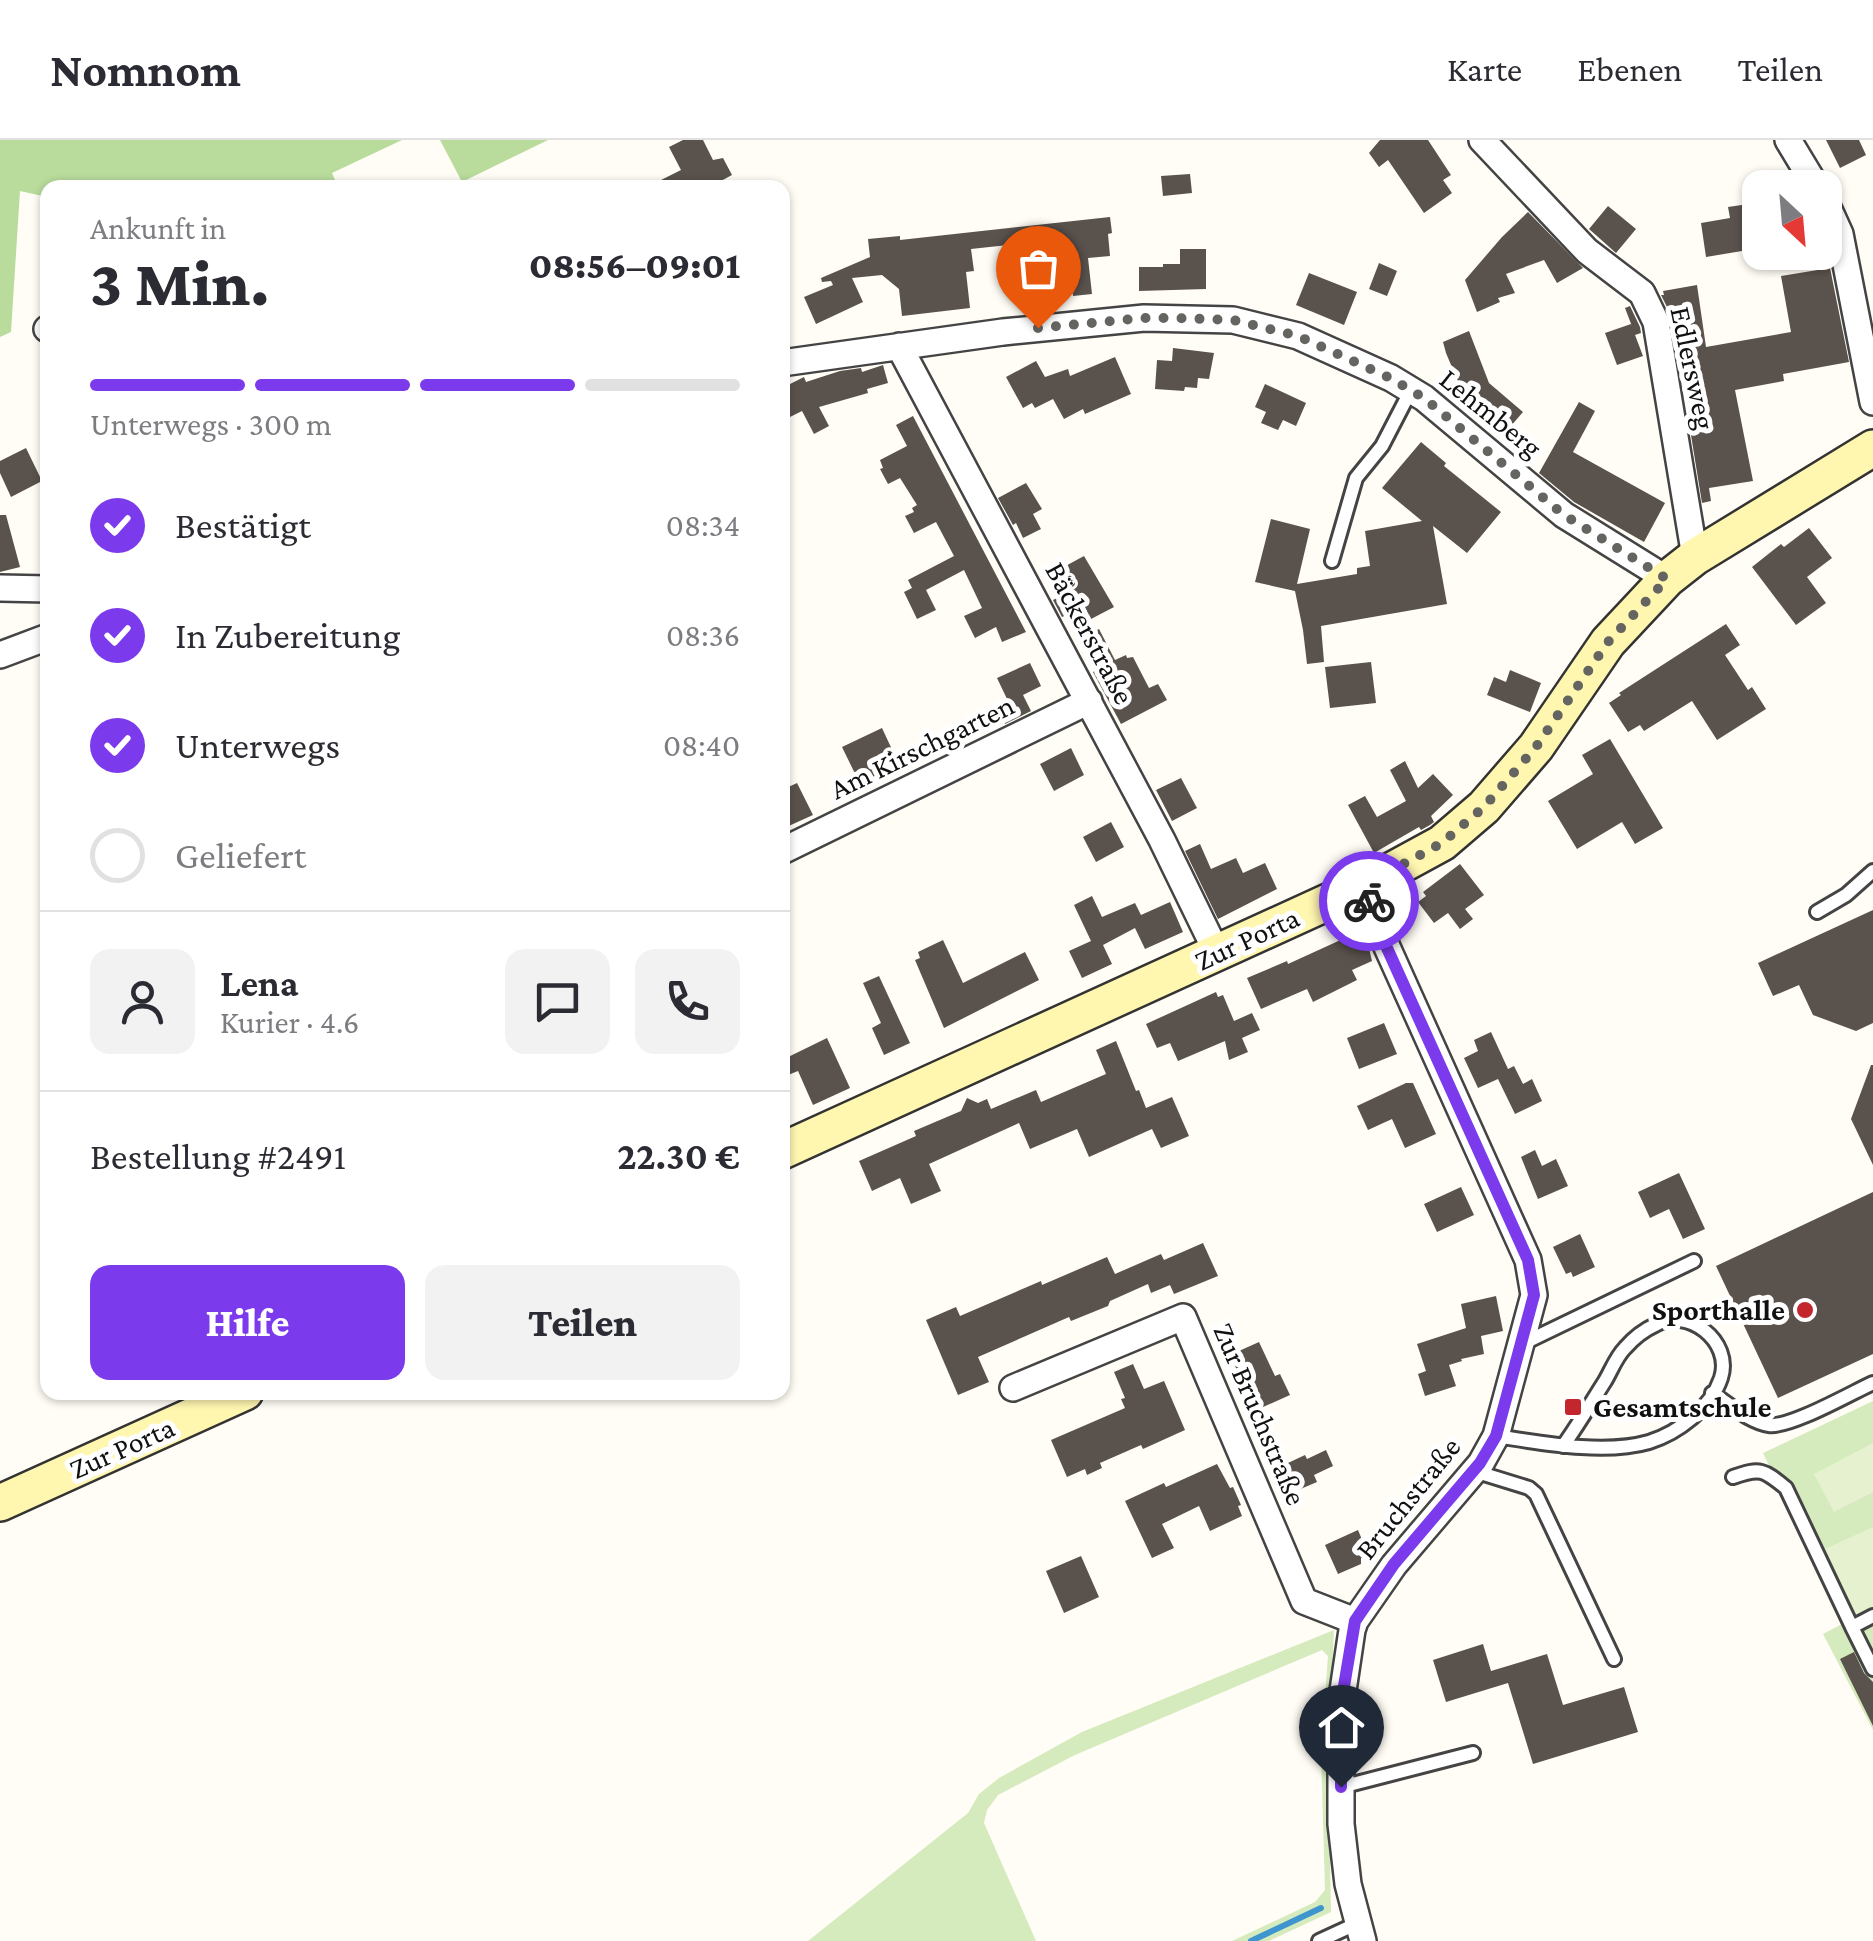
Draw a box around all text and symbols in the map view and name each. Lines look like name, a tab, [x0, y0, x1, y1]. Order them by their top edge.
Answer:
text: Nomnom	[50, 43, 241, 96]
text: Karte	[1447, 50, 1522, 89]
text: Ebenen	[1577, 50, 1682, 89]
text: Teilen	[1737, 50, 1823, 89]
north arrow	[1742, 170, 1842, 270]
map controls	[1742, 170, 1842, 270]
text: Ankunft in	[90, 210, 226, 246]
pin	[996, 226, 1081, 329]
icon: bag	[1011, 241, 1066, 296]
text: 08:56–09:01	[529, 244, 740, 286]
text: 3 Min.	[90, 247, 269, 319]
street label: Edlersweg	[1663, 303, 1723, 433]
street label: Lehmberg	[1433, 362, 1549, 464]
text: Unterwegs · 300 m	[90, 406, 332, 442]
icon: check	[90, 498, 145, 553]
text: Bestätigt	[175, 504, 311, 546]
text: 08:34	[666, 507, 740, 543]
street label: Bäckerstraße	[1039, 556, 1142, 709]
icon: check	[90, 608, 145, 663]
text: In Zubereitung	[175, 614, 401, 656]
text: 08:36	[666, 617, 740, 653]
street label: Am Kirschgarten	[824, 688, 1020, 806]
icon: check	[90, 718, 145, 773]
text: Unterwegs	[175, 724, 340, 766]
text: 08:40	[663, 727, 740, 763]
text: Geliefert	[175, 834, 306, 876]
courier	[1319, 851, 1419, 951]
icon: bike	[1342, 874, 1397, 929]
street label: Zur Porta	[1189, 900, 1304, 977]
button: person	[90, 949, 195, 1054]
button: chat	[505, 949, 610, 1054]
button: phone	[635, 949, 740, 1054]
text: Lena	[220, 962, 298, 1004]
text: Kurier · 4.6	[220, 1004, 359, 1040]
text: Bestellung #2491	[90, 1135, 346, 1177]
text: 22.30 €	[617, 1135, 740, 1177]
button: Hilfe	[90, 1265, 405, 1380]
button: Teilen	[425, 1265, 740, 1380]
place label: Sporthalle	[1652, 1293, 1785, 1326]
marker: Sporthalle	[1794, 1299, 1816, 1321]
street label: Zur Bruchstraße	[1207, 1318, 1314, 1510]
place label: Gesamtschule	[1593, 1390, 1772, 1423]
marker: Gesamtschule	[1562, 1396, 1584, 1418]
street label: Zur Porta	[64, 1410, 179, 1485]
street label: Bruchstraße	[1349, 1430, 1467, 1565]
pin	[1299, 1685, 1384, 1788]
icon: home	[1314, 1700, 1369, 1755]

